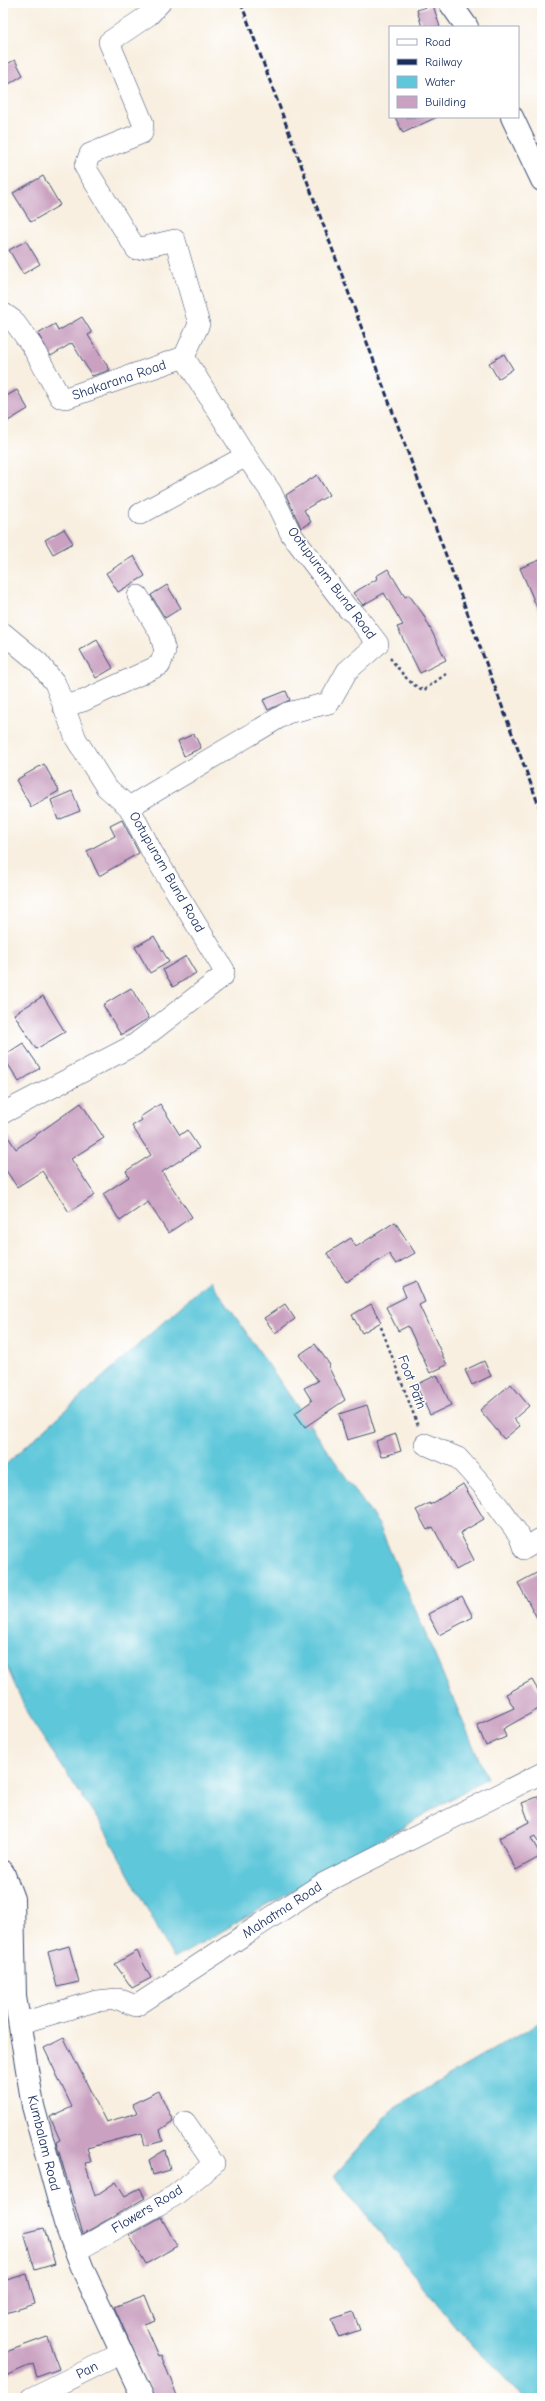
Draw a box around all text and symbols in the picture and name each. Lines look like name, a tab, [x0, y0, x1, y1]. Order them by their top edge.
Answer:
legend	[389, 26, 519, 118]
text: Road	[425, 35, 451, 49]
text: Railway	[425, 55, 463, 69]
text: Water	[425, 75, 455, 89]
text: Building	[425, 95, 466, 109]
street label: Shakarana Road	[70, 356, 168, 404]
street label: Ootupuram Bund Road	[284, 523, 380, 643]
street label: Ootupuram Bund Road	[125, 809, 209, 935]
street label: Foot Path	[394, 1353, 430, 1411]
street label: Mahatma Road	[239, 1878, 325, 1942]
street label: Kumbalam Road	[24, 2093, 64, 2193]
street label: Flowers Road	[108, 2181, 186, 2237]
street label: Pan	[73, 2357, 101, 2383]

